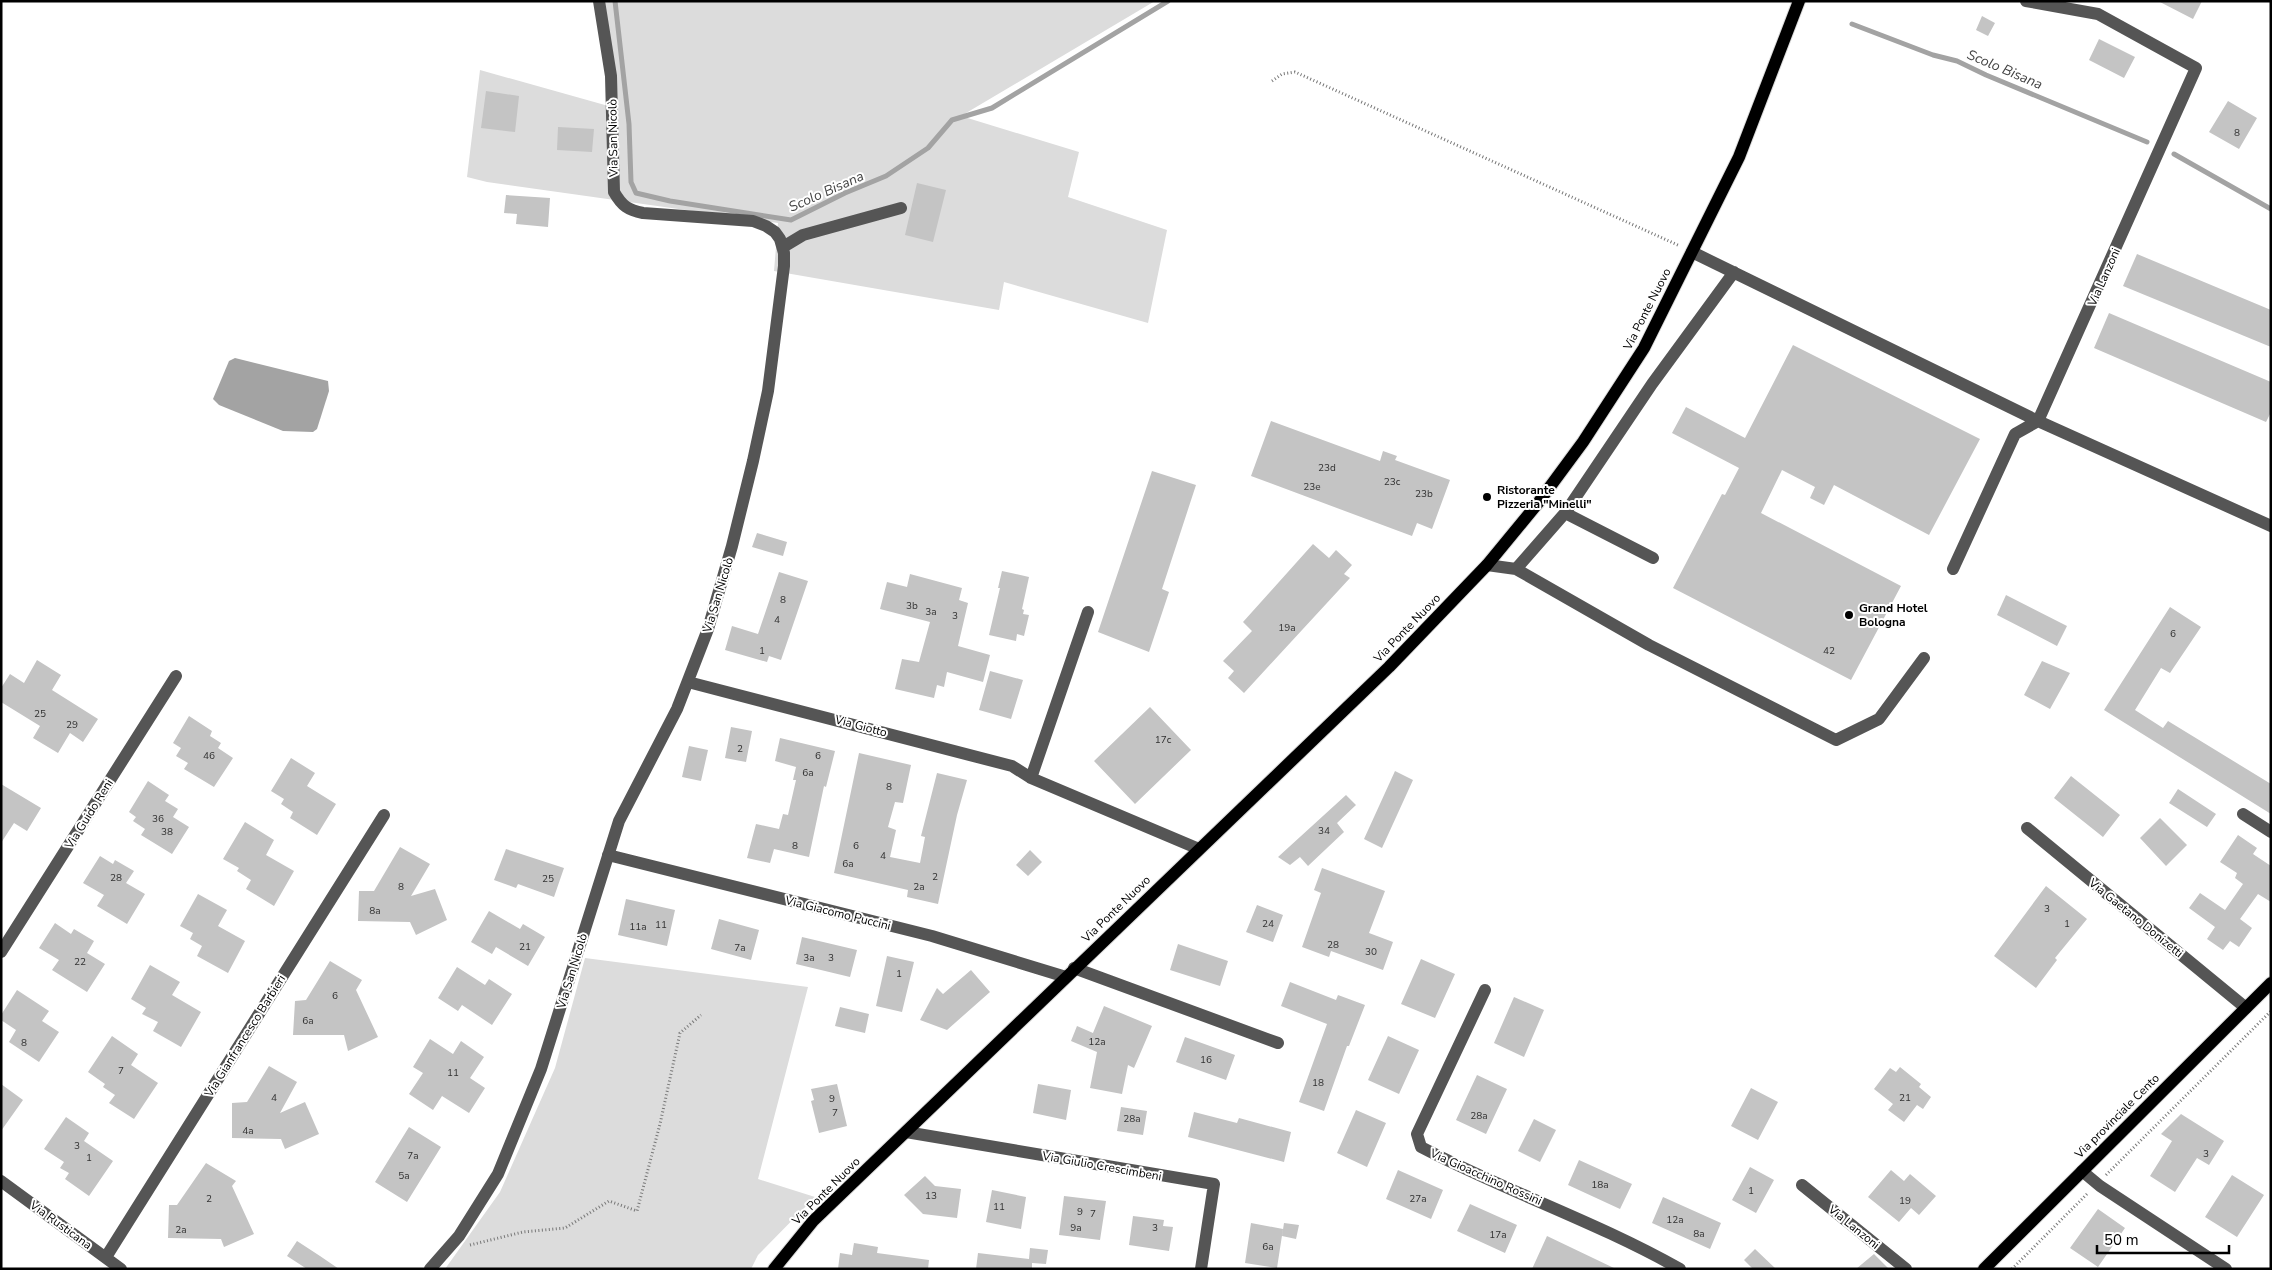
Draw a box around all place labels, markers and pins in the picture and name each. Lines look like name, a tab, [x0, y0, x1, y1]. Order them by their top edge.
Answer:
place label: Ristorante Pizzeria "Minelli"	[1497, 482, 1592, 512]
marker: Ristorante Pizzeria "Minelli"	[1481, 491, 1493, 503]
place label: Grand Hotel Bologna	[1859, 600, 1928, 630]
marker: Grand Hotel Bologna	[1843, 609, 1855, 621]

